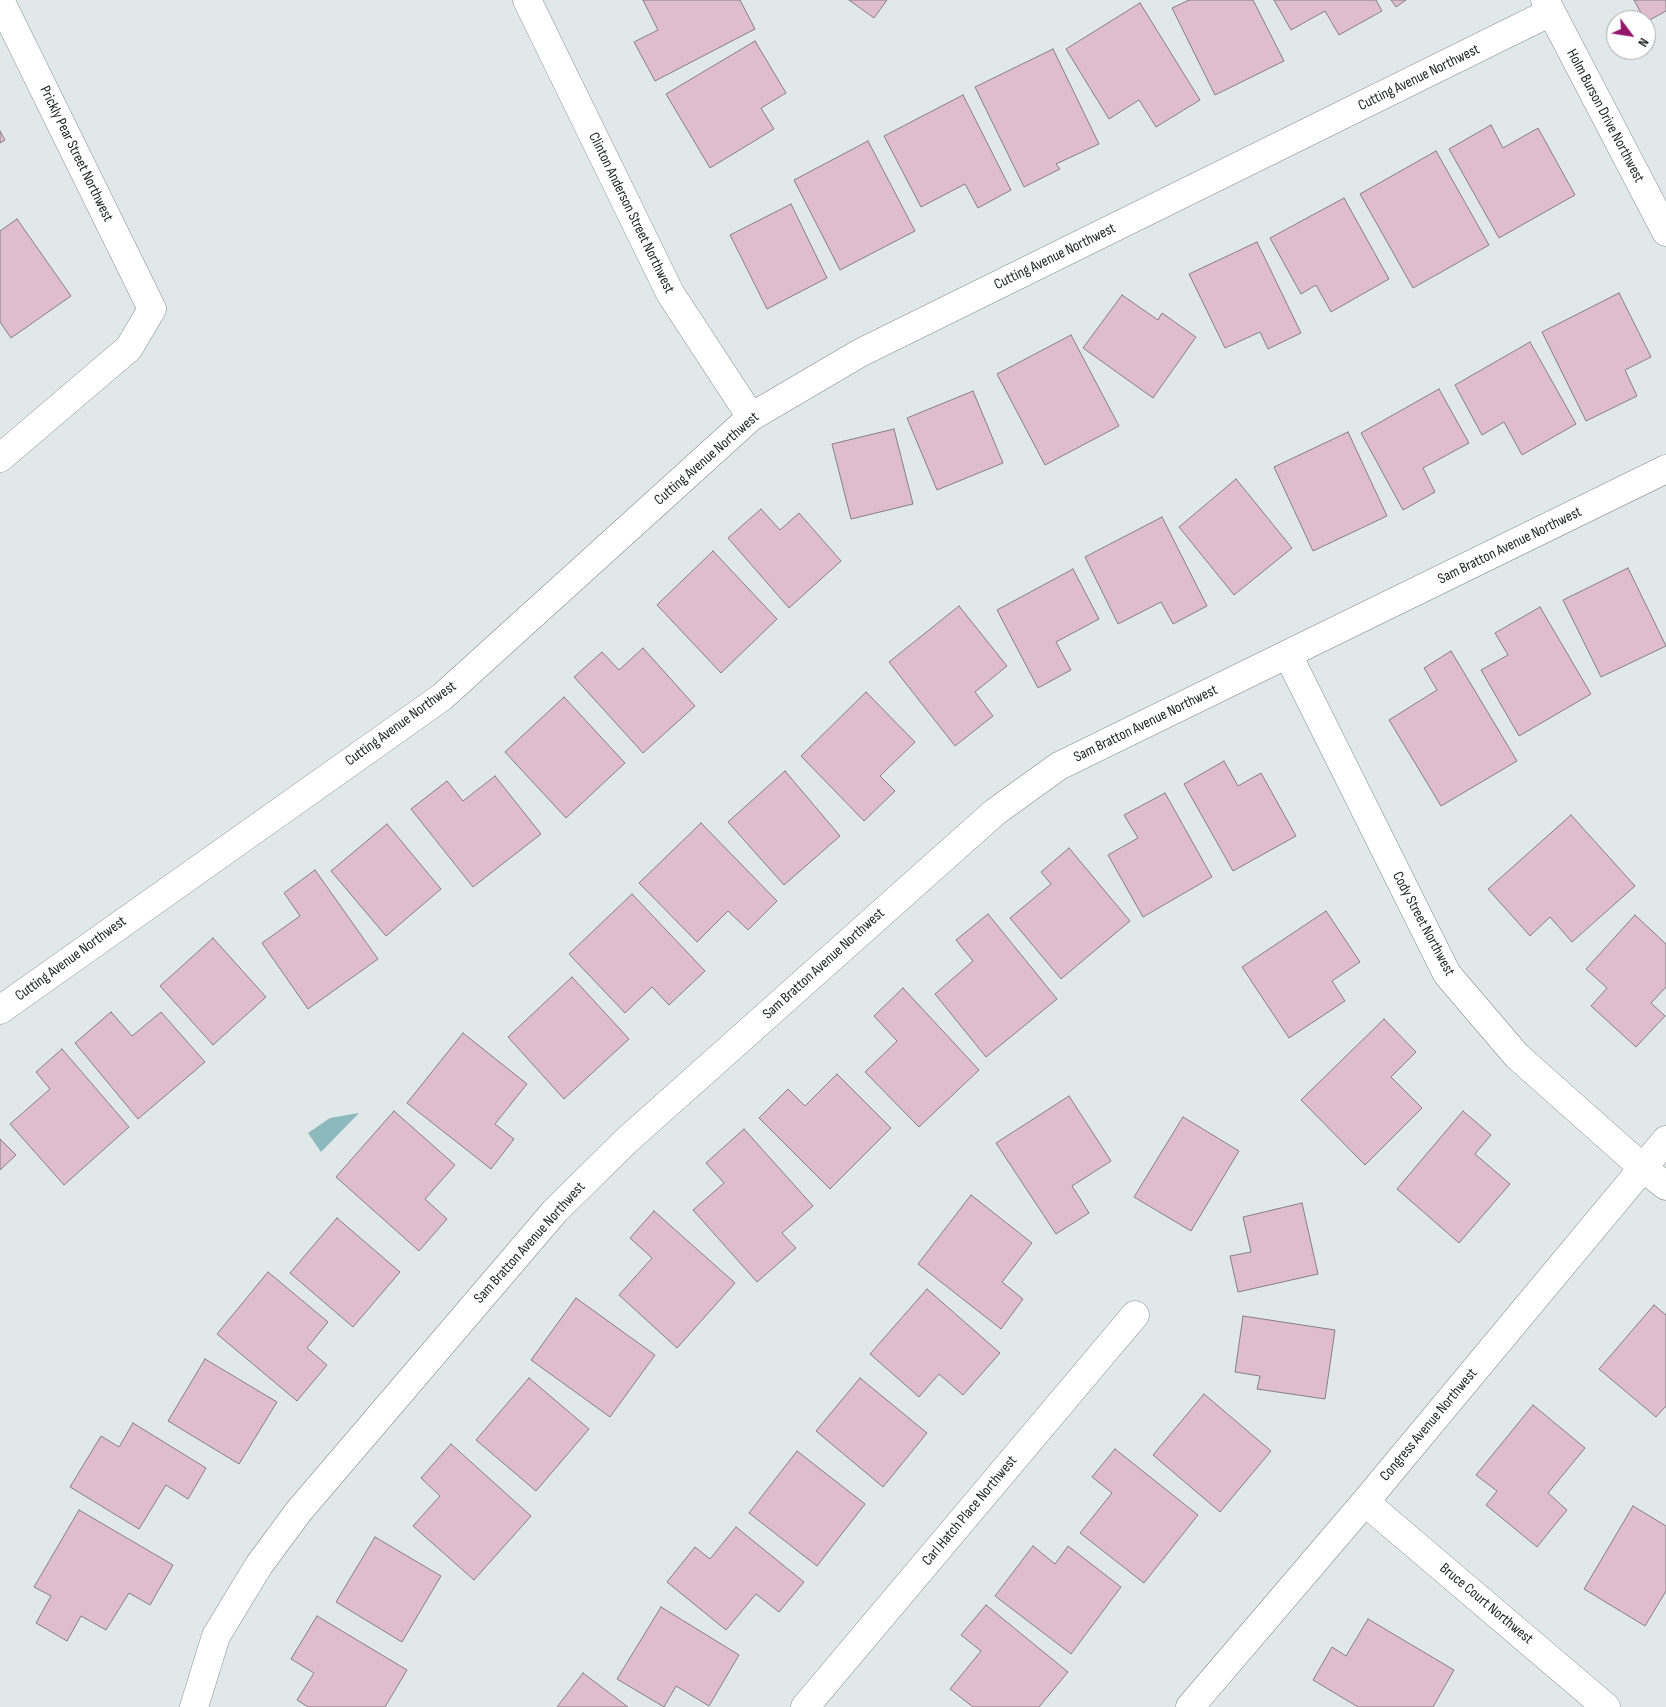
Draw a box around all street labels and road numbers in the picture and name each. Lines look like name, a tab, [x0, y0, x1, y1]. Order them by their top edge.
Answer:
street label: Cutting Avenue Northwest	[1355, 41, 1483, 115]
street label: Holm Burson Drive Northwest	[1562, 46, 1648, 186]
street label: Prickly Pear Street Northwest	[35, 83, 117, 225]
street label: Clinton Anderson Street Northwest	[584, 130, 678, 296]
street label: Cutting Avenue Northwest	[991, 220, 1119, 294]
street label: Cutting Avenue Northwest	[651, 409, 763, 509]
street label: Sam Bratton Avenue Northwest	[1435, 503, 1585, 589]
street label: Cutting Avenue Northwest	[342, 678, 460, 770]
street label: Sam Bratton Avenue Northwest	[1071, 681, 1221, 767]
street label: Cody Street Northwest	[1388, 869, 1458, 979]
street label: Sam Bratton Avenue Northwest	[759, 905, 889, 1023]
street label: Cutting Avenue Northwest	[12, 913, 130, 1005]
street label: Sam Bratton Avenue Northwest	[471, 1178, 589, 1308]
street label: Congress Avenue Northwest	[1377, 1365, 1481, 1485]
street label: Carl Hatch Place Northwest	[919, 1452, 1021, 1570]
street label: Bruce Court Northwest	[1436, 1560, 1536, 1648]

